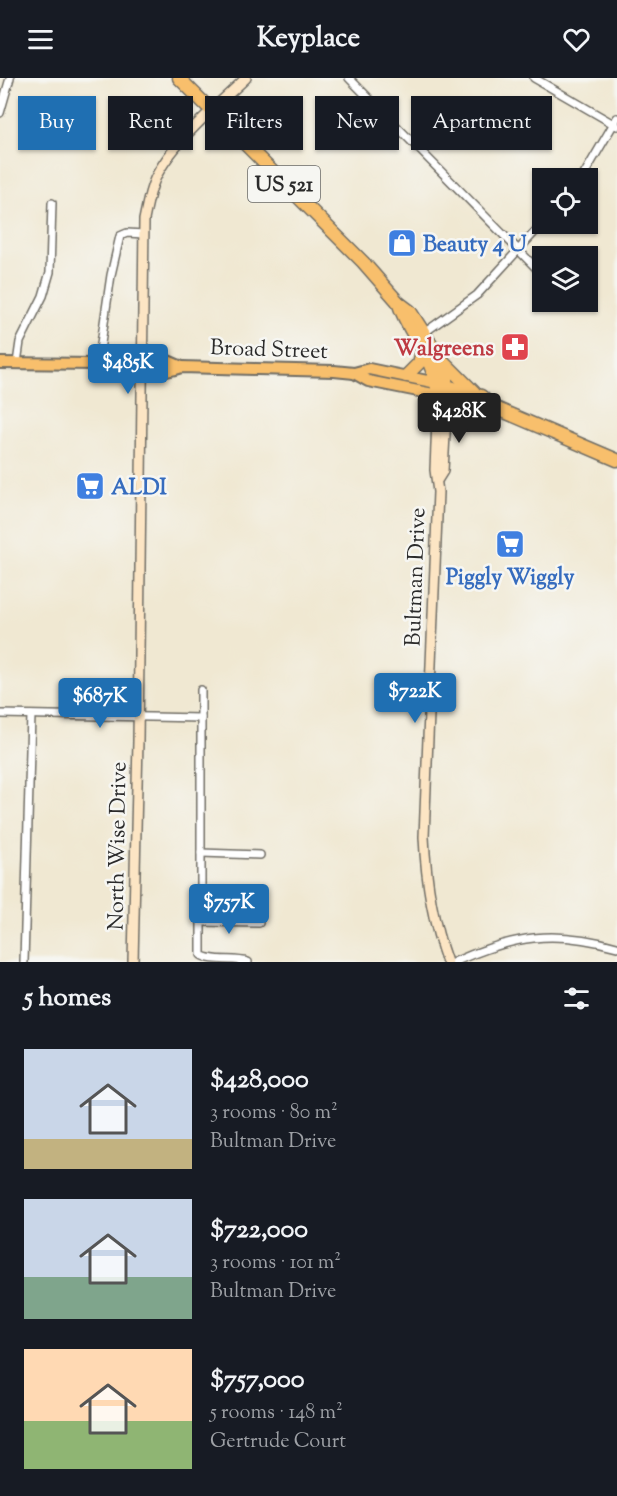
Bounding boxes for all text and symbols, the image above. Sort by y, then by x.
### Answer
text: Keyplace [257,20,360,59]
icon: menu [24,23,57,56]
icon: heart [560,23,593,56]
chip: Buy [18,96,96,150]
chip: Rent [108,96,193,150]
chip: Filters [205,96,303,150]
chip: New [315,96,399,150]
chip: Apartment [411,96,552,150]
road number: US 521 [248,166,320,202]
map controls [532,168,598,312]
button: locate [532,168,598,234]
shop icon: Beauty 4 U [386,227,418,259]
place label: Beauty 4 U [423,230,527,262]
button: layers [532,246,598,312]
pharmacy icon: Walgreens [499,331,531,363]
street label: Broad Street [209,333,329,369]
place label: Walgreens [394,334,494,366]
pin: $485K [86,344,170,395]
text: $485K [102,349,154,378]
pin: $428K [417,393,501,444]
text: $428K [432,398,486,427]
supermarket icon: ALDI [74,470,106,502]
place label: ALDI [111,473,168,505]
street label: Bultman Drive [399,507,435,647]
supermarket icon: Piggly Wiggly [494,528,526,560]
place label: Piggly Wiggly [446,563,574,595]
pin: $722K [373,673,457,724]
pin: $687K [58,678,142,729]
text: $722K [388,678,442,707]
text: $687K [72,683,128,712]
street label: North Wise Drive [102,761,136,931]
pin: $757K [187,884,271,935]
text: $757K [203,889,255,918]
text: 5 homes [24,980,111,1017]
icon: filters [560,982,593,1015]
text: $428,000 [210,1062,309,1099]
icon: home [72,1073,144,1145]
text: 3 rooms · 80 m² [210,1099,338,1128]
text: Bultman Drive [210,1128,336,1157]
text: $722,000 [210,1212,308,1249]
icon: home [72,1223,144,1295]
text: 3 rooms · 101 m² [210,1249,341,1278]
text: Bultman Drive [210,1278,336,1307]
text: $757,000 [210,1362,305,1399]
icon: home [72,1373,144,1445]
text: 5 rooms · 148 m² [210,1399,343,1428]
text: Gertrude Court [210,1428,346,1457]

